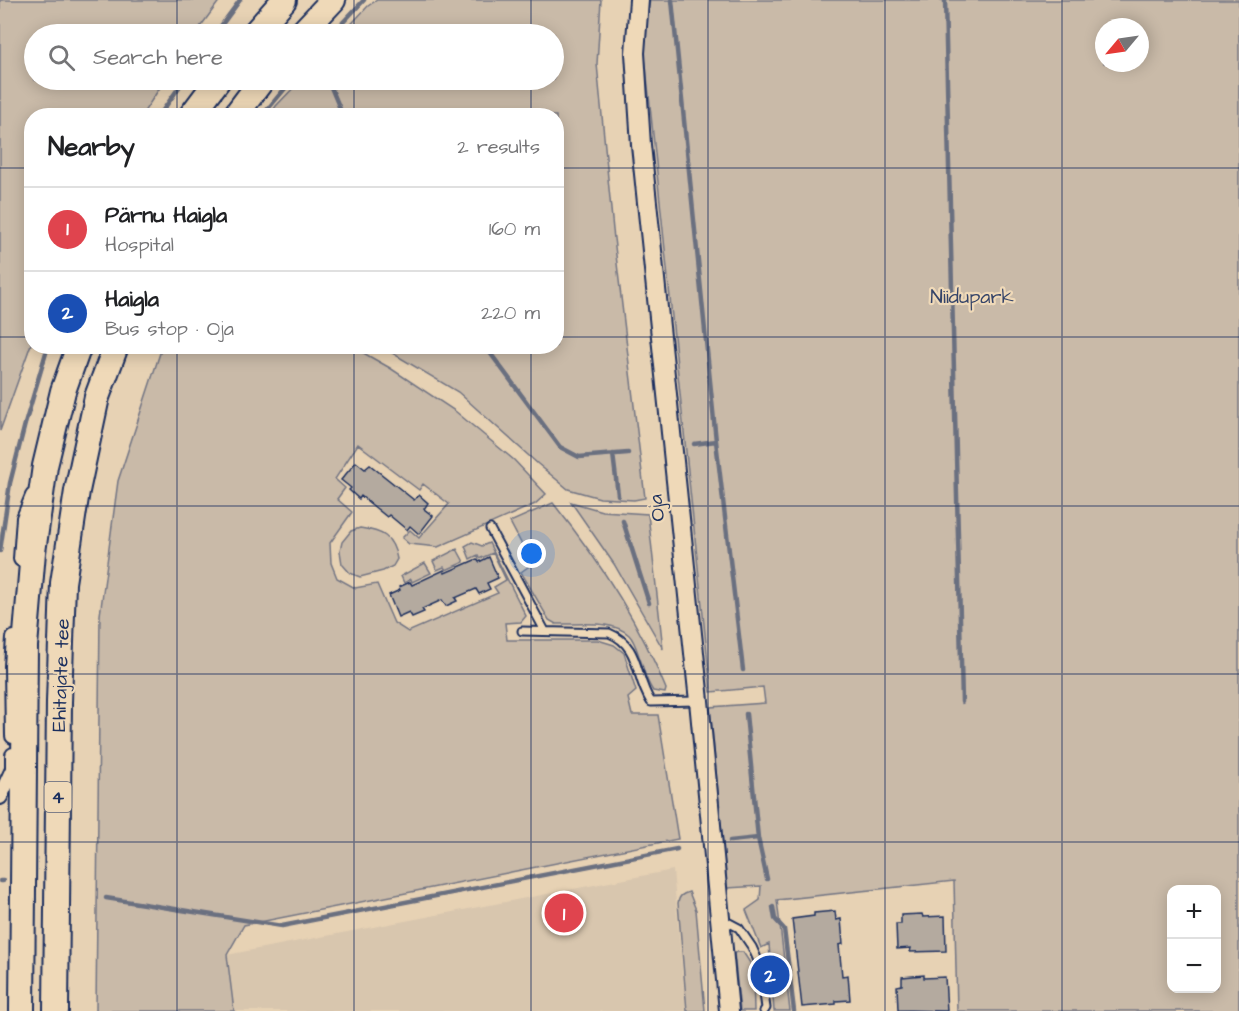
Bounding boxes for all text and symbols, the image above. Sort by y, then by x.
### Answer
north arrow [1095,18,1149,72]
search box [24,24,564,90]
icon: search [45,41,78,74]
text: Search here [93,42,223,73]
text: Nearby [48,129,135,165]
text: 2 results [457,133,540,161]
text: Pärnu Haigla [105,200,227,231]
text: 1 [66,215,69,243]
text: 160 m [489,215,540,243]
text: Hospital [105,231,174,259]
park label: Niidupark [930,283,1014,311]
text: Haigla [105,284,159,315]
text: 2 [62,299,73,327]
text: 220 m [481,299,540,327]
text: Bus stop · Oja [105,315,234,343]
street label: Oja [642,493,672,523]
your location [517,539,546,568]
street label: Ehitajate tee [45,618,77,732]
road number: 4 [44,782,72,812]
map controls [1167,885,1221,993]
button: + [1167,885,1221,939]
pin: 1 [544,890,584,936]
button: − [1167,939,1221,993]
pin: 2 [750,952,790,998]

